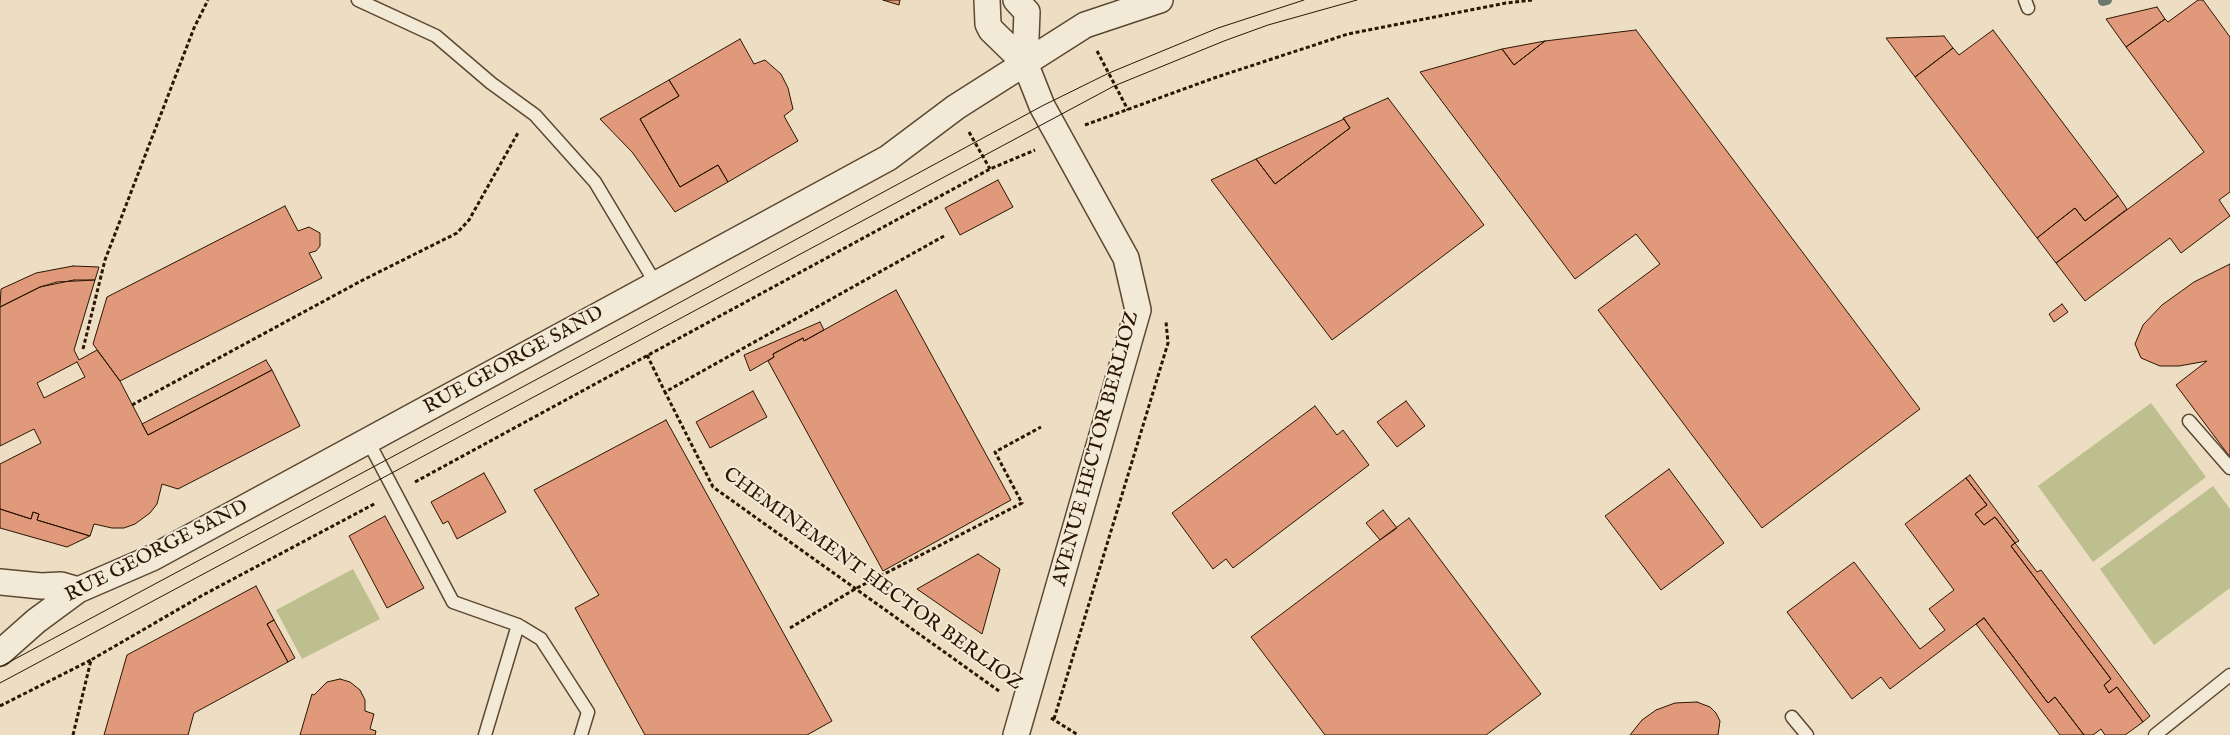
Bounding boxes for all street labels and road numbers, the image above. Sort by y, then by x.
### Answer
street label: RUE GEORGE SAND [420,302,608,420]
street label: AVENUE HECTOR BERLIOZ [1049,309,1145,589]
street label: CHEMINEMENT HECTOR BERLIOZ [718,463,1026,697]
street label: RUE GEORGE SAND [62,496,252,608]

